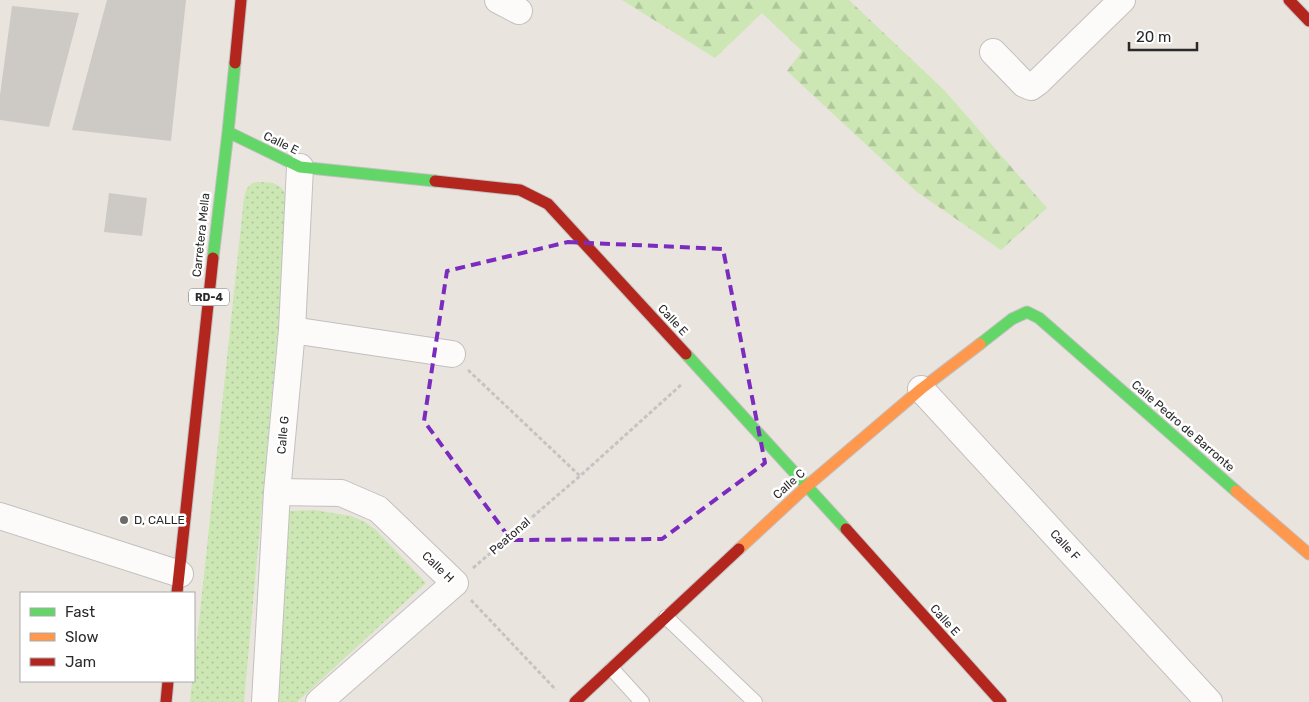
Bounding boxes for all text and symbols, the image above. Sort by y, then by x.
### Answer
scale bar [1129,20,1196,52]
text: 20 m [1136,28,1171,46]
street label: Calle E [261,129,301,157]
street label: Carretera Mella [190,192,212,278]
road number: RD-4 [189,288,229,306]
street label: Calle E [655,302,691,338]
street label: Calle Pedro de Barronte [1129,377,1238,475]
street label: Calle G [274,415,292,455]
street label: Calle C [770,466,808,502]
place label: D, CALLE [134,513,185,527]
marker: D, CALLE [118,514,130,526]
street label: Peatonal [487,514,533,557]
street label: Calle F [1047,527,1083,563]
street label: Calle H [419,549,457,585]
legend [20,592,195,682]
street label: Calle E [927,601,963,639]
text: Fast [65,603,95,621]
text: Slow [65,628,98,646]
text: Jam [65,653,96,671]

